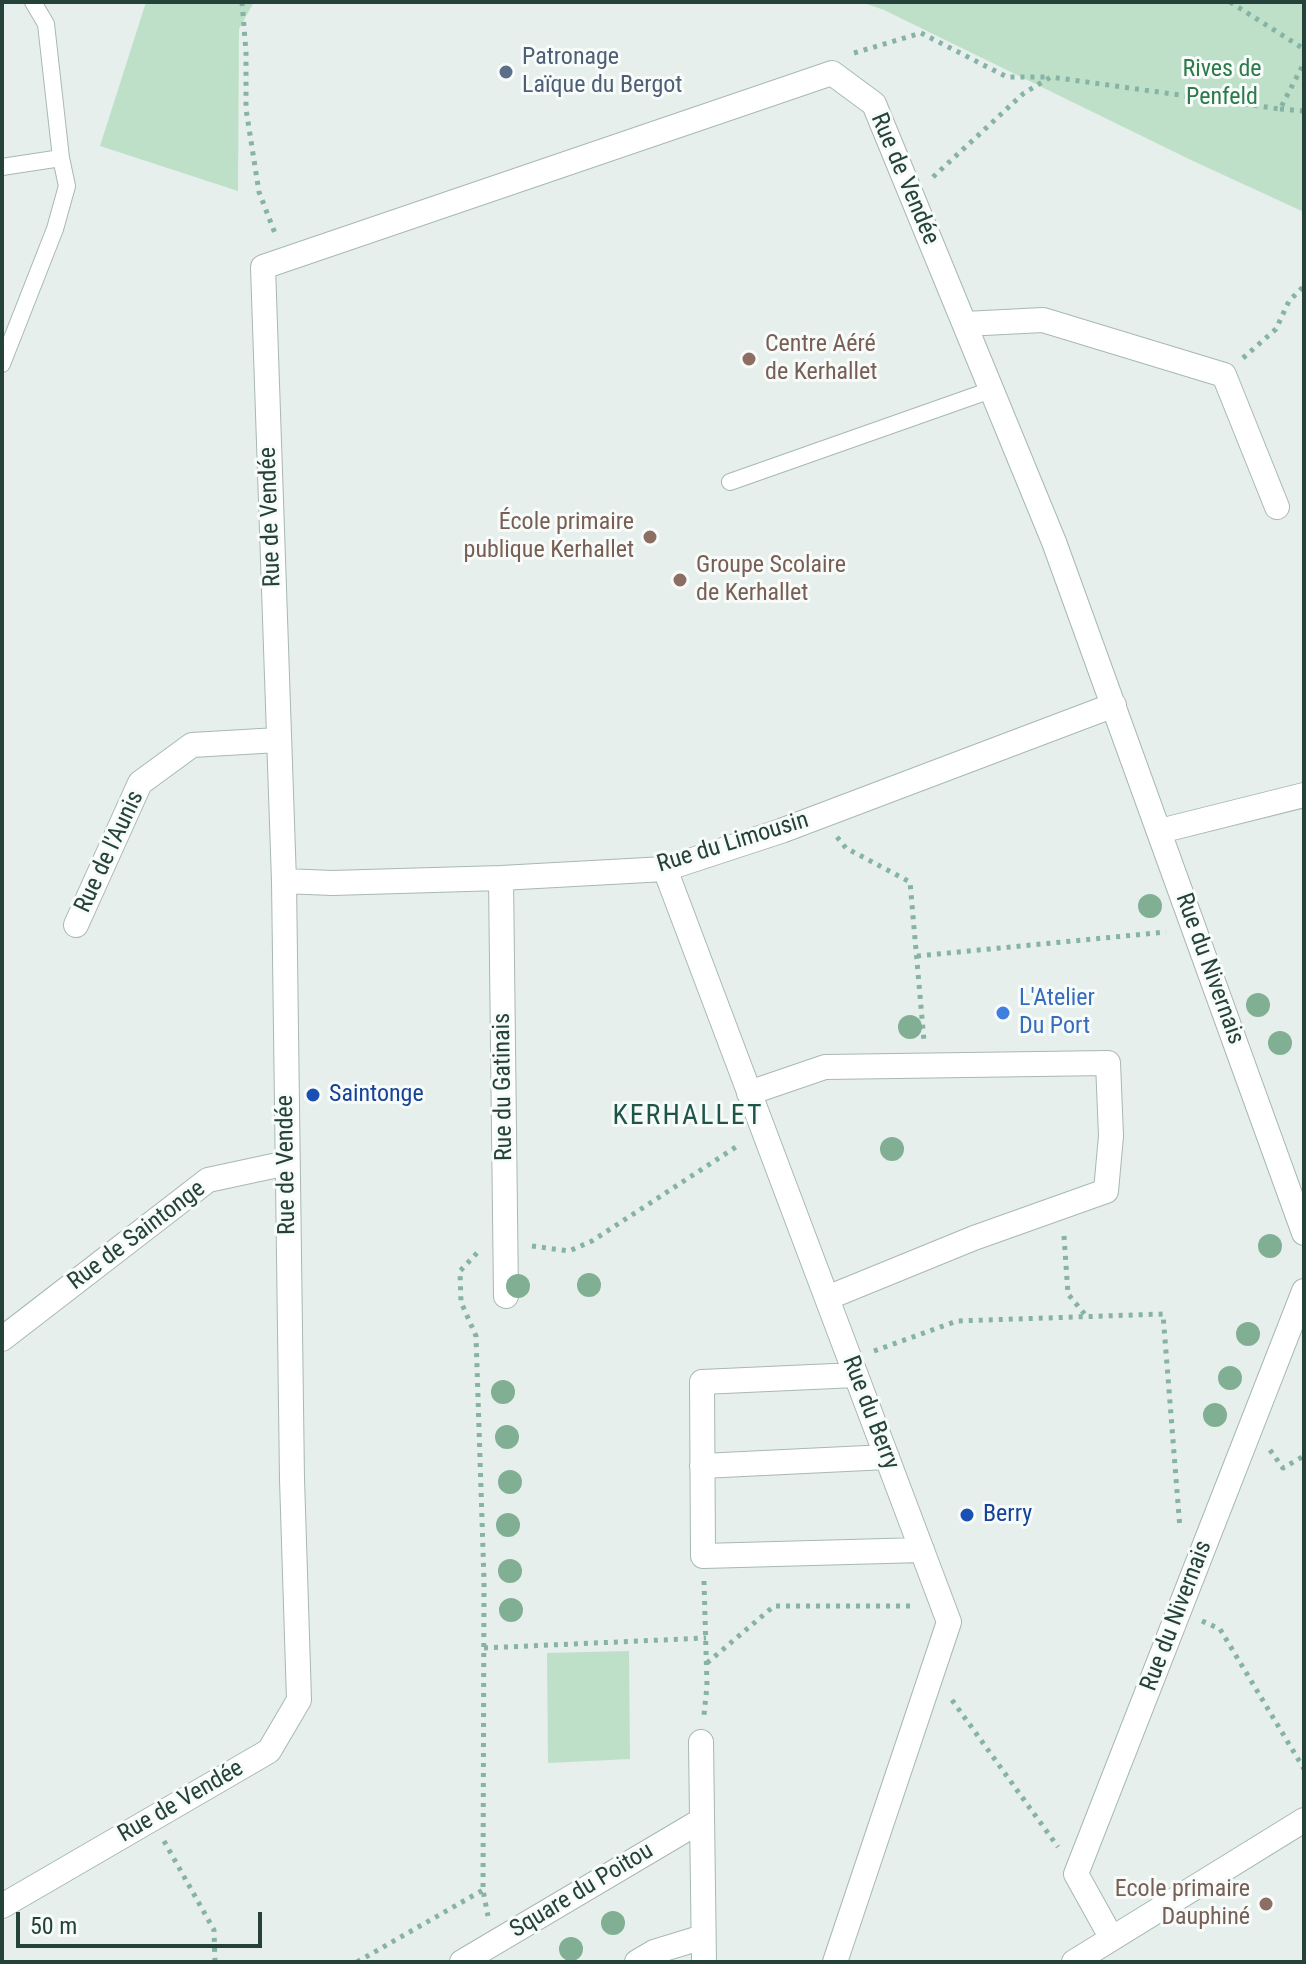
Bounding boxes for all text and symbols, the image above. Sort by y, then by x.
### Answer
place label: Patronage Laïque du Bergot [522,44,682,100]
park label: Rives de Penfeld [1182,56,1262,112]
marker: Patronage Laïque du Bergot [497,63,515,81]
street label: Rue de Vendée [863,109,945,249]
place label: Centre Aéré de Kerhallet [765,331,877,387]
marker: Centre Aéré de Kerhallet [740,350,758,368]
street label: Rue de Vendée [254,447,288,587]
place label: École primaire publique Kerhallet [464,509,634,565]
marker: École primaire publique Kerhallet [641,528,659,546]
place label: Groupe Scolaire de Kerhallet [696,552,846,608]
marker: Groupe Scolaire de Kerhallet [671,571,689,589]
street label: Rue de l'Aunis [69,786,151,918]
street label: Rue du Limousin [654,806,812,880]
street label: Rue du Nivernais [1168,889,1250,1049]
place label: L'Atelier Du Port [1019,985,1095,1041]
marker: L'Atelier Du Port [994,1004,1012,1022]
street label: Rue du Gatinais [488,1013,520,1161]
place label: Saintonge [329,1081,424,1109]
marker: Saintonge [304,1086,322,1104]
street label: Rue de Vendée [271,1095,303,1235]
district label: KERHALLET [612,1100,764,1134]
street label: Rue de Saintonge [63,1175,211,1297]
street label: Rue du Berry [835,1352,905,1474]
place label: Berry [983,1501,1032,1529]
marker: Berry [958,1506,976,1524]
street label: Rue du Nivernais [1135,1537,1219,1695]
street label: Rue de Vendée [113,1755,249,1849]
street label: Square du Poitou [505,1837,659,1945]
place label: Ecole primaire Dauphiné [1115,1876,1250,1932]
marker: Ecole primaire Dauphiné [1257,1895,1275,1913]
scale bar [20,1896,266,1946]
text: 50 m [30,1912,77,1940]

